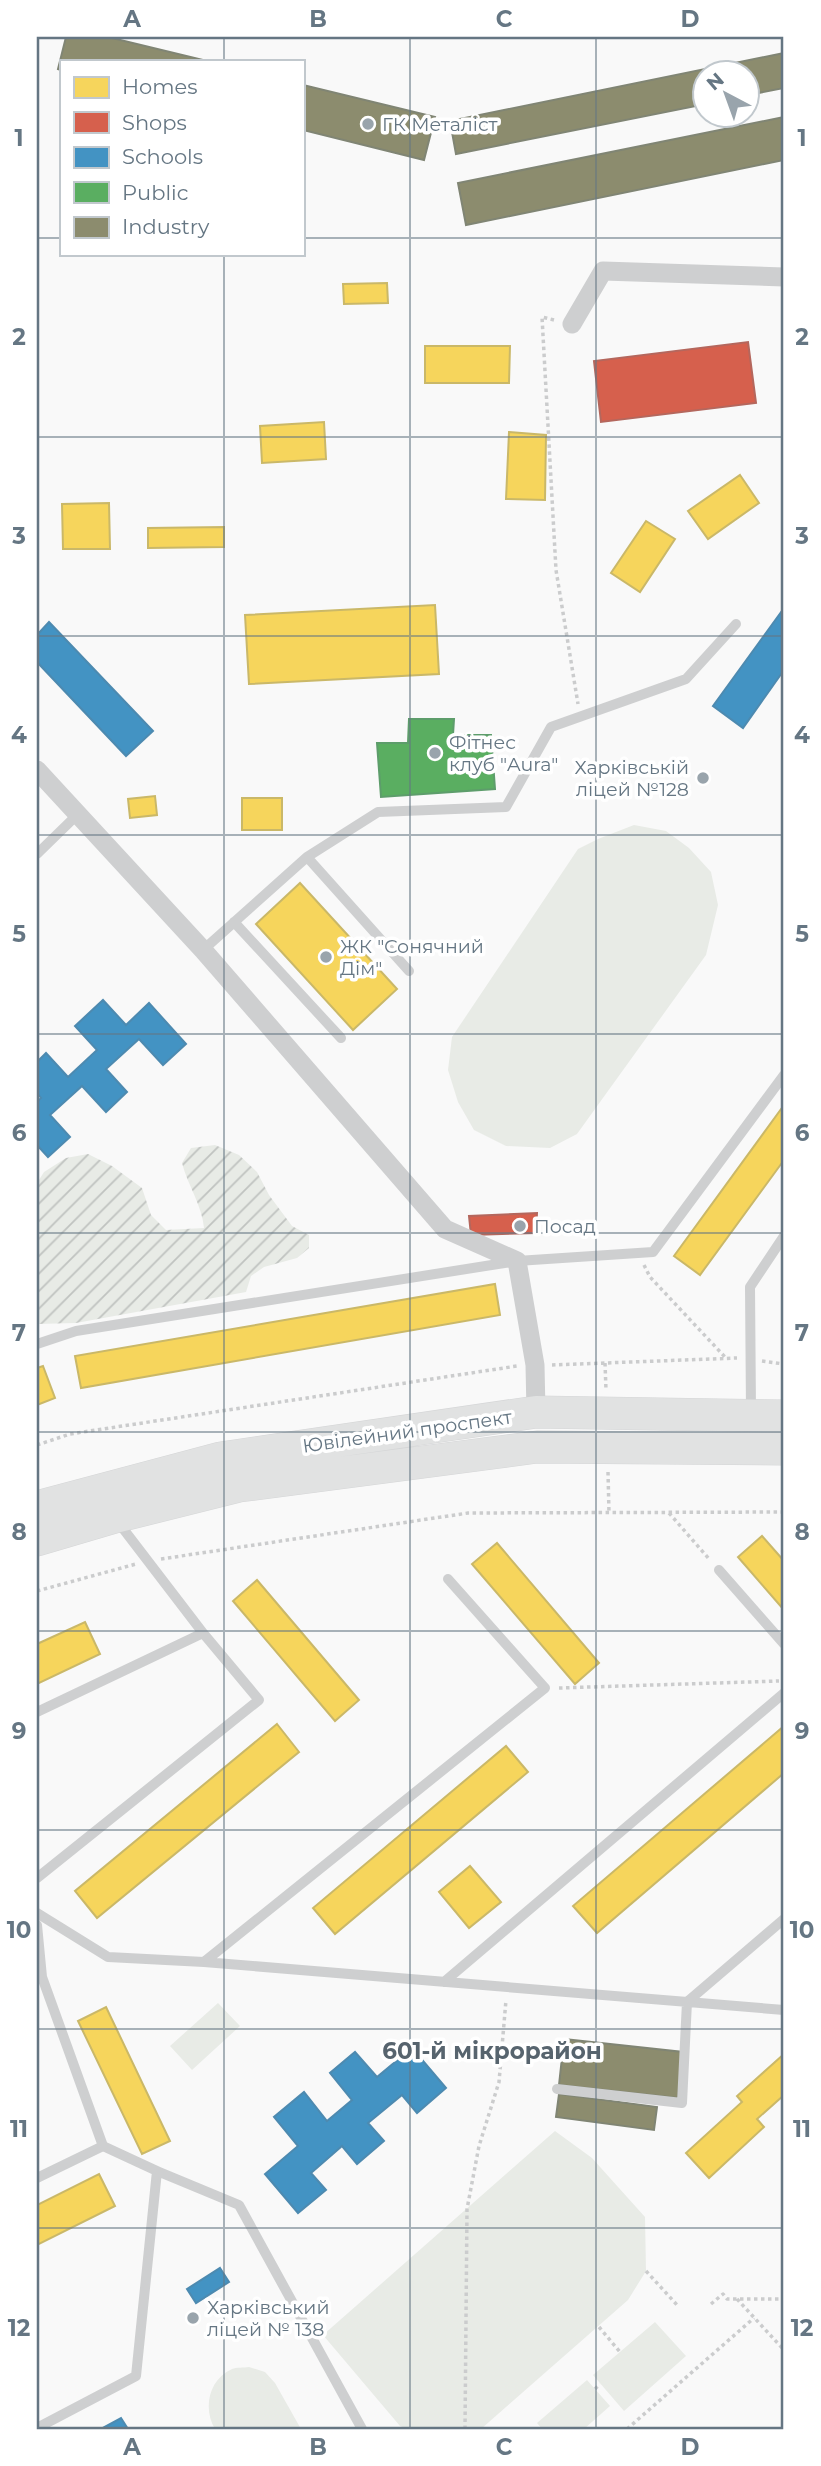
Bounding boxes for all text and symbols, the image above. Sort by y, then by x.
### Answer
text: A [122,5,141,33]
text: B [309,5,327,33]
text: C [496,5,513,33]
text: D [681,5,700,33]
legend [60,60,304,256]
north arrow [692,60,762,130]
text: N [702,68,729,95]
text: Homes [122,74,197,99]
text: Shops [122,110,187,135]
place label: ГК Металіст [382,113,498,136]
marker: ГК Металіст [360,116,376,132]
text: 1 [14,124,24,152]
text: 1 [797,124,807,152]
text: Schools [122,144,203,169]
text: Public [122,180,189,205]
text: Industry [122,214,210,239]
text: 2 [12,323,26,351]
text: 2 [795,323,809,351]
text: 3 [11,522,26,550]
text: 3 [794,522,809,550]
text: 4 [11,721,27,749]
text: 4 [794,721,810,749]
place label: Фітнес клуб "Aura" [449,731,558,776]
marker: Фітнес клуб "Aura" [427,745,443,761]
place label: Харківській ліцей №128 [574,756,689,801]
marker: Харківській ліцей №128 [695,770,711,786]
text: 5 [12,920,26,948]
text: 5 [795,920,809,948]
place label: ЖК "Сонячний Дім" [340,935,484,980]
marker: ЖК "Сонячний Дім" [318,949,334,965]
text: 6 [12,1119,27,1147]
text: 6 [795,1119,810,1147]
place label: Посад [534,1215,596,1238]
marker: Посад [512,1218,528,1234]
text: 7 [12,1319,26,1347]
text: 7 [795,1319,809,1347]
street label: Ювілейний проспект [301,1405,513,1458]
text: 8 [11,1518,27,1546]
text: 8 [794,1518,810,1546]
text: 9 [12,1717,26,1745]
text: 9 [795,1717,809,1745]
text: 10 [7,1916,31,1944]
text: 10 [790,1916,814,1944]
district label: 601-й мікрорайон [382,2037,602,2065]
text: 11 [10,2115,28,2143]
text: 11 [793,2115,811,2143]
place label: Харківський ліцей № 138 [207,2296,330,2341]
marker: Харківський ліцей № 138 [185,2310,201,2326]
text: 12 [8,2314,30,2342]
text: 12 [791,2314,813,2342]
text: A [122,2433,141,2461]
text: B [309,2433,327,2461]
text: C [496,2433,513,2461]
text: D [681,2433,700,2461]

